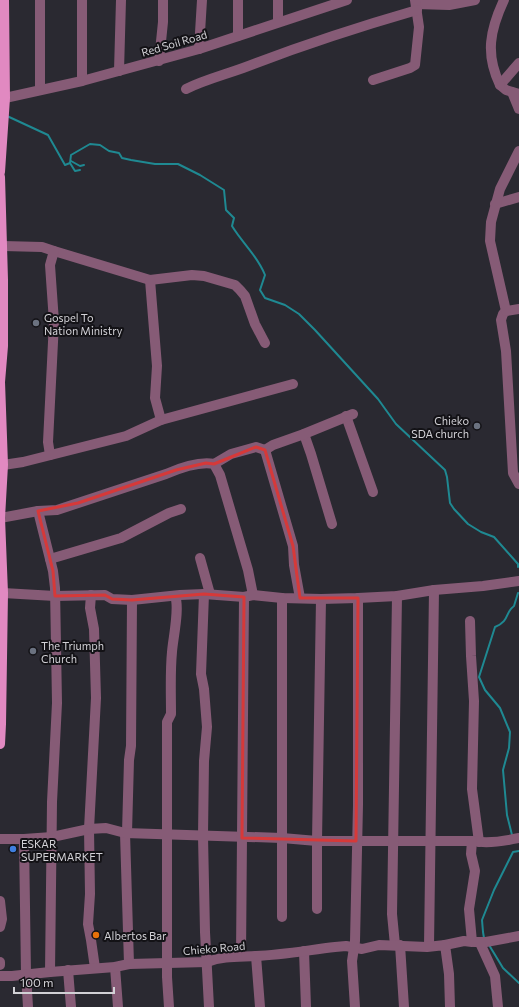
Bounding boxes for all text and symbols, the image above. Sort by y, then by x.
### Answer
street label: Red Soil Road [140,27,208,59]
place label: Gospel To Nation Ministry [44,311,123,337]
marker: Gospel To Nation Ministry [31,318,41,328]
place label: Chieko SDA church [411,414,469,440]
marker: Chieko SDA church [472,421,482,431]
place label: The Triumph Church [41,639,104,665]
marker: The Triumph Church [28,646,38,656]
place label: ESKAR SUPERMARKET [21,837,103,863]
marker: ESKAR SUPERMARKET [8,844,18,854]
place label: Albertos Bar [104,929,167,942]
marker: Albertos Bar [91,930,101,940]
street label: Chieko Road [182,939,246,957]
scale bar [14,969,114,995]
text: 100 m [20,975,54,989]

